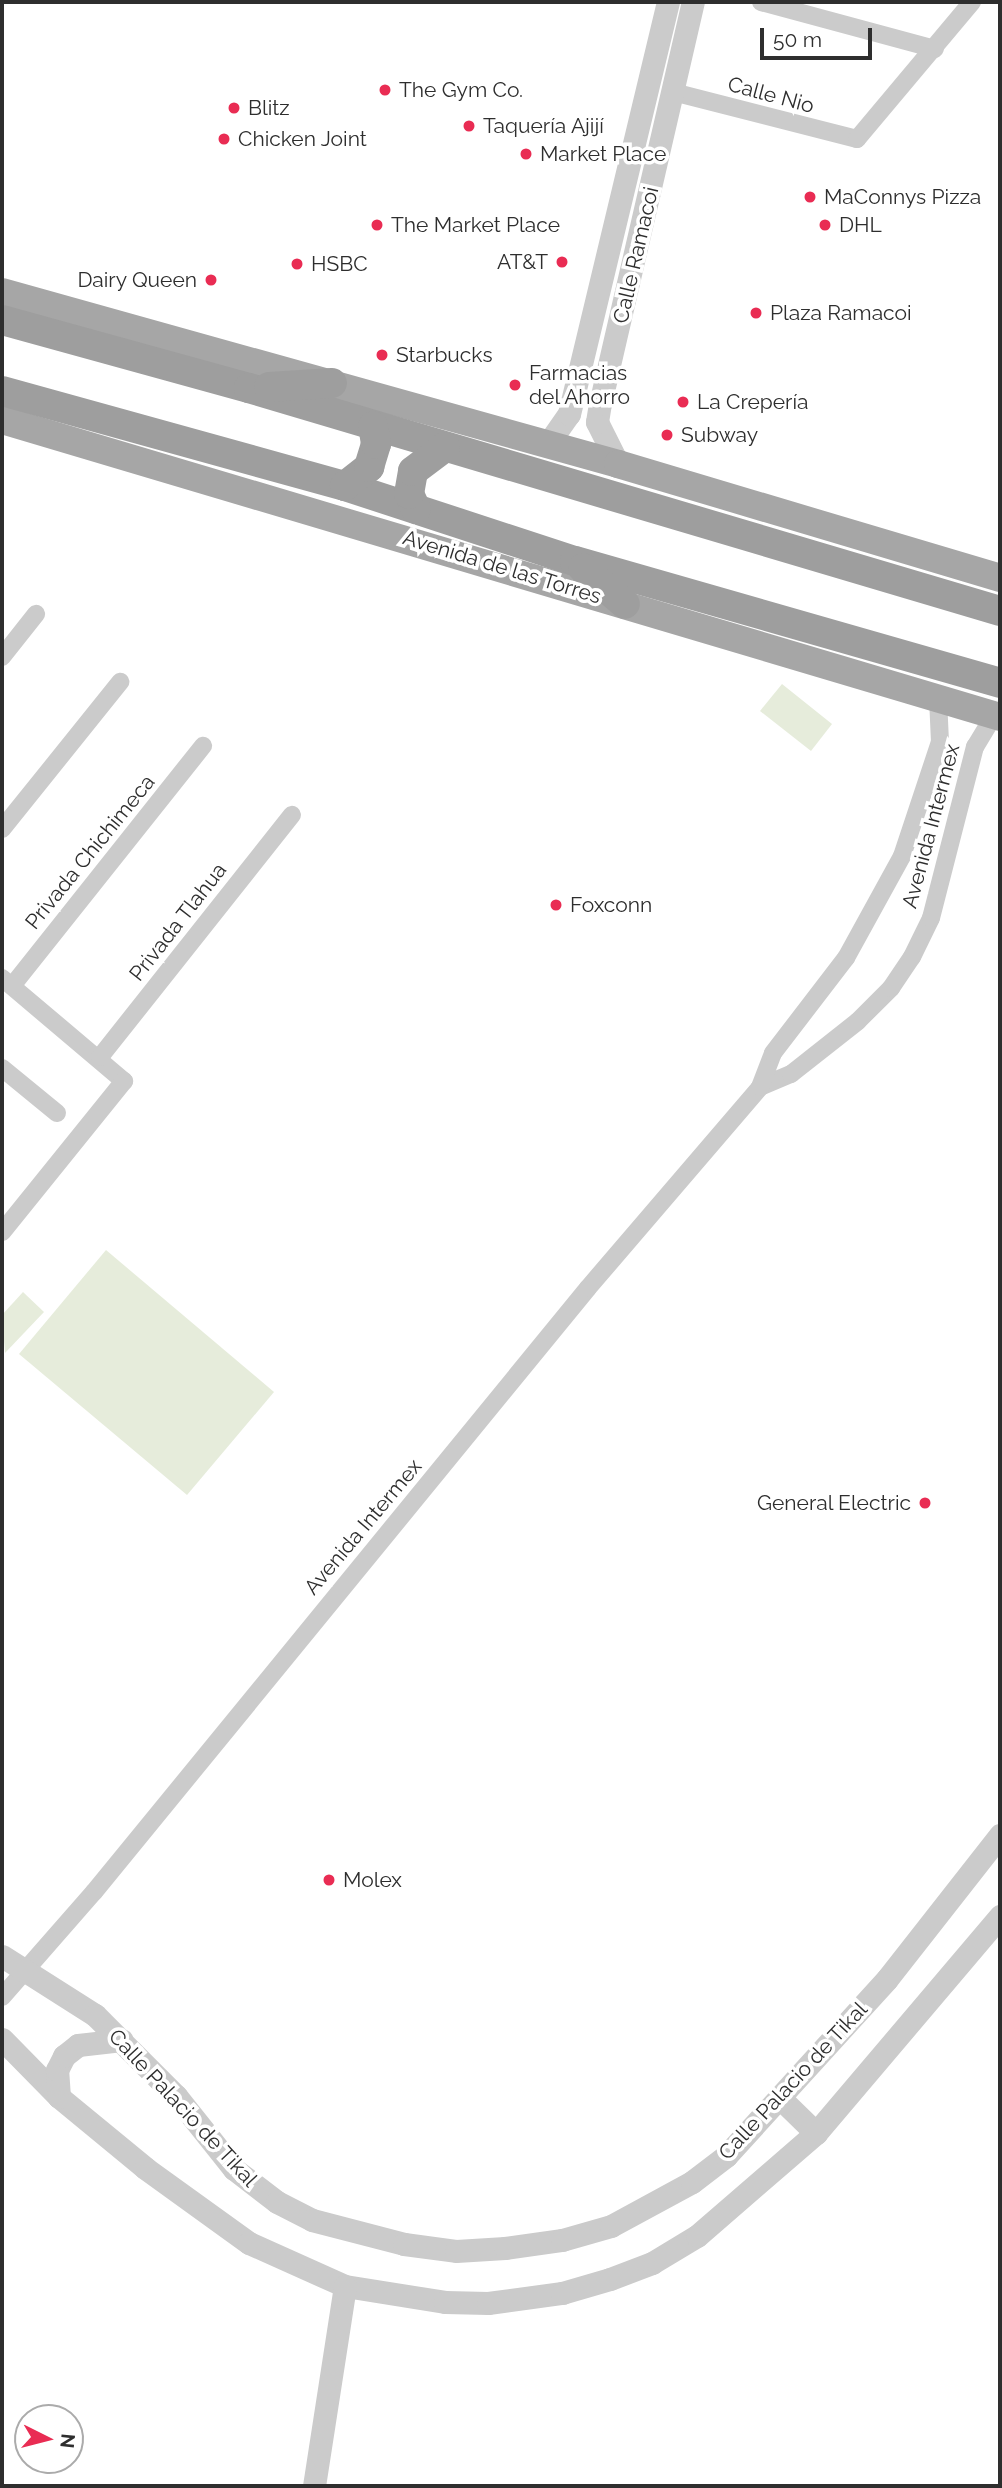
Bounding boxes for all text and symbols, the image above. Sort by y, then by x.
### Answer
scale bar [764,14,876,58]
text: 50 m [773,27,822,52]
street label: Calle Nio [725,71,817,119]
place label: The Gym Co. [399,77,523,103]
marker: The Gym Co. [377,82,393,98]
place label: Blitz [248,95,290,121]
marker: Blitz [226,100,242,116]
place label: Taquería Ajijí [483,113,604,139]
marker: Taquería Ajijí [461,118,477,134]
place label: Chicken Joint [238,126,367,152]
marker: Chicken Joint [216,131,232,147]
place label: Market Place [540,141,666,167]
marker: Market Place [518,146,534,162]
street label: Calle Ramacoi [608,184,664,326]
place label: MaConnys Pizza [824,184,981,210]
marker: MaConnys Pizza [802,189,818,205]
place label: The Market Place [391,212,560,238]
place label: DHL [839,212,882,238]
marker: The Market Place [369,217,385,233]
marker: DHL [817,217,833,233]
place label: AT&T [497,249,548,275]
place label: HSBC [311,251,368,277]
marker: AT&T [554,254,570,270]
marker: HSBC [289,256,305,272]
place label: Dairy Queen [77,267,197,293]
marker: Dairy Queen [203,272,219,288]
place label: Plaza Ramacoi [770,300,912,326]
marker: Plaza Ramacoi [748,305,764,321]
place label: Starbucks [396,342,493,368]
marker: Starbucks [374,347,390,363]
place label: Farmacias del Ahorro [529,360,631,410]
marker: Farmacias del Ahorro [507,377,523,393]
place label: La Crepería [697,389,808,415]
marker: La Crepería [675,394,691,410]
place label: Subway [681,422,758,448]
marker: Subway [659,427,675,443]
street label: Avenida de las Torres [400,525,604,609]
street label: Avenida Intermex [897,741,965,911]
street label: Privada Chichimeca [20,770,160,934]
street label: Privada Tlahua [124,858,232,986]
place label: Foxconn [570,892,652,918]
marker: Foxconn [548,897,564,913]
street label: Avenida Intermex [299,1454,427,1600]
place label: General Electric [756,1490,911,1516]
marker: General Electric [917,1495,933,1511]
place label: Molex [343,1867,402,1893]
marker: Molex [321,1872,337,1888]
street label: Calle Palacio de Tikal [713,1997,873,2165]
street label: Calle Palacio de Tikal [103,2024,263,2192]
north arrow [14,2404,84,2474]
text: N [56,2433,80,2449]

